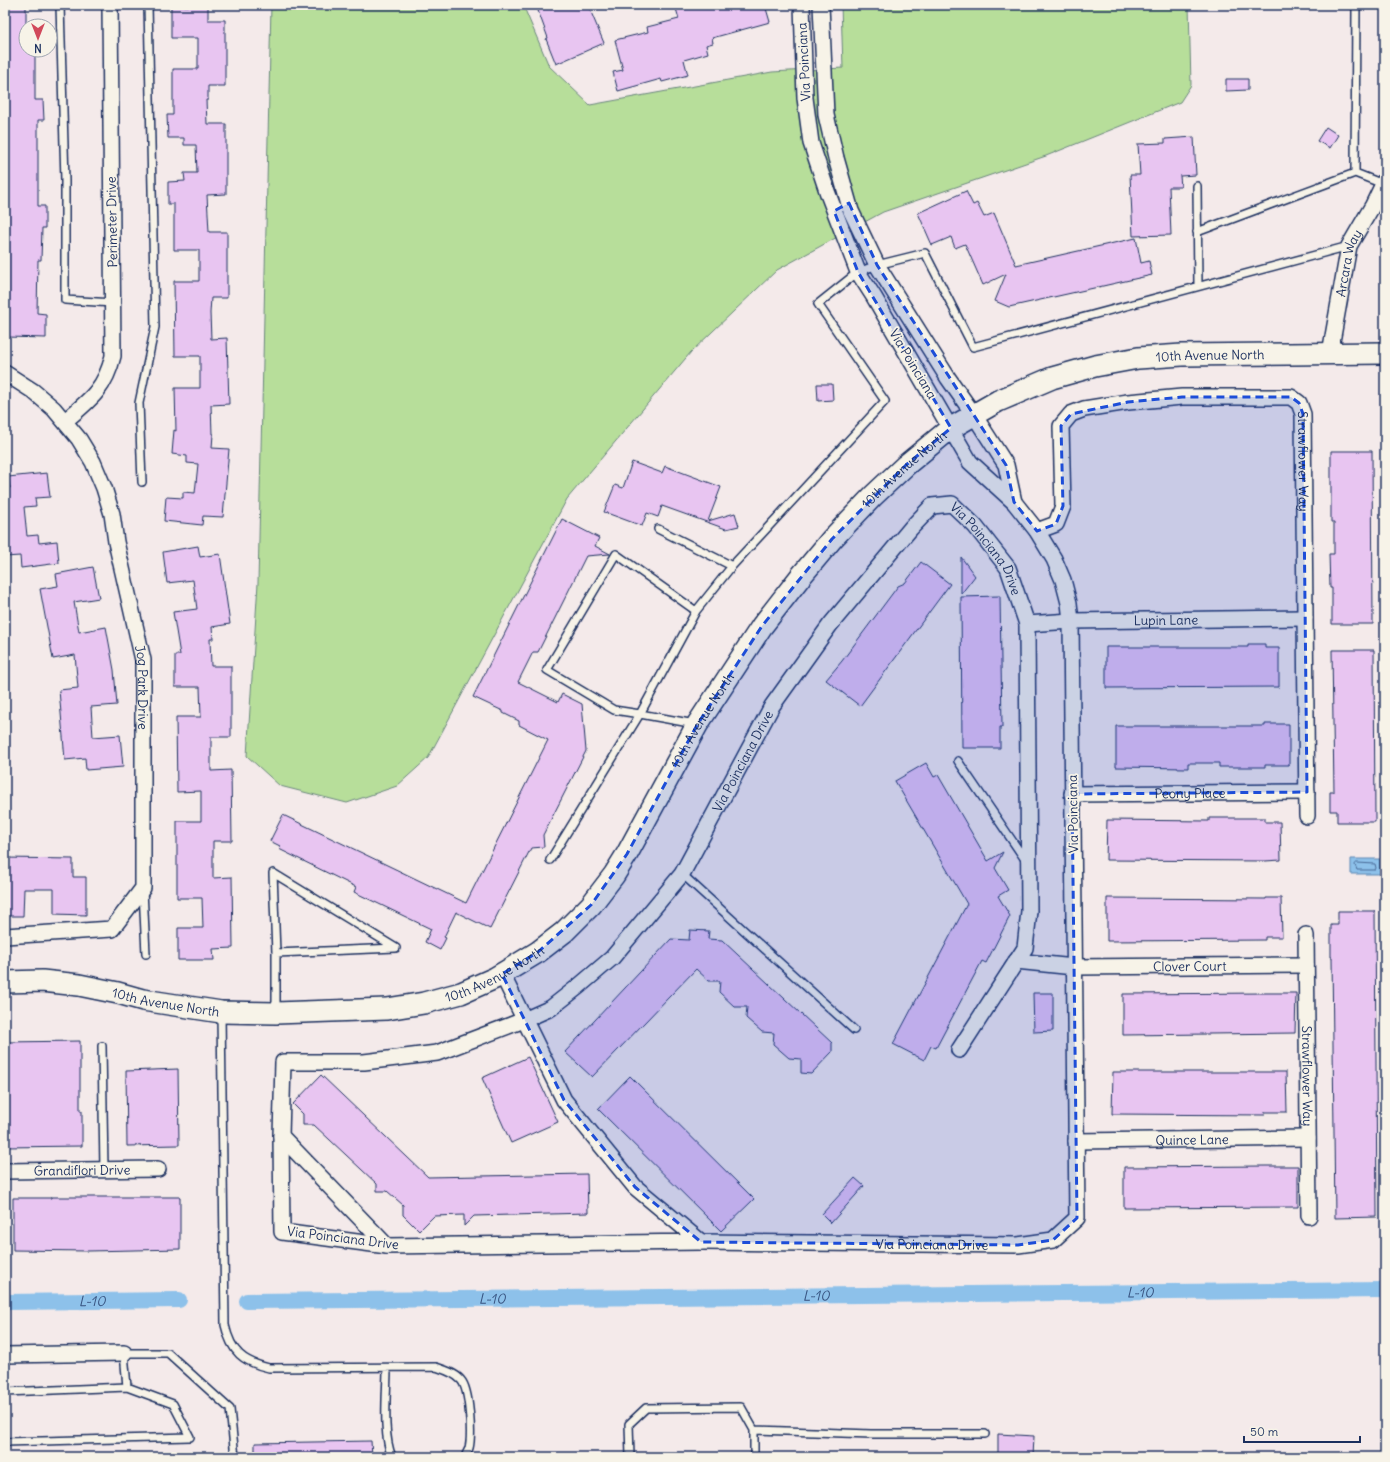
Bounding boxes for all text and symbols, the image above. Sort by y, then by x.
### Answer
north arrow [18,18,58,58]
street label: Via Poinciana [793,22,815,102]
text: N [34,41,42,55]
street label: Perimeter Drive [103,176,121,268]
street label: Arcara Way [1332,226,1365,298]
street label: Via Poinciana [885,326,941,402]
street label: 10th Avenue North [1155,346,1265,365]
street label: Strawflower Way [1294,411,1312,512]
street label: 10th Avenue North [858,426,951,512]
street label: Via Poinciana Drive [947,498,1025,597]
street label: Lupin Lane [1134,611,1198,629]
street label: Jog Park Drive [131,643,152,730]
street label: 10th Avenue North [667,669,738,771]
street label: Via Poinciana Drive [708,707,777,815]
street label: Via Poinciana [1064,774,1082,854]
street label: Peony Place [1154,784,1226,802]
street label: 10th Avenue North [443,942,548,1005]
street label: Clover Court [1153,957,1227,975]
street label: 10th Avenue North [111,984,221,1020]
street label: Strawflower Way [1298,1026,1317,1126]
street label: Quince Lane [1155,1131,1229,1148]
street label: Grandiflori Drive [34,1161,130,1179]
street label: Via Poinciana Drive [286,1223,400,1253]
street label: Via Poinciana Drive [876,1235,988,1253]
water label: L-10 [1127,1283,1155,1301]
water label: L-10 [803,1286,831,1305]
water label: L-10 [479,1289,507,1308]
water label: L-10 [79,1292,107,1310]
scale bar [1244,1418,1360,1444]
text: 50 m [1250,1424,1279,1439]

